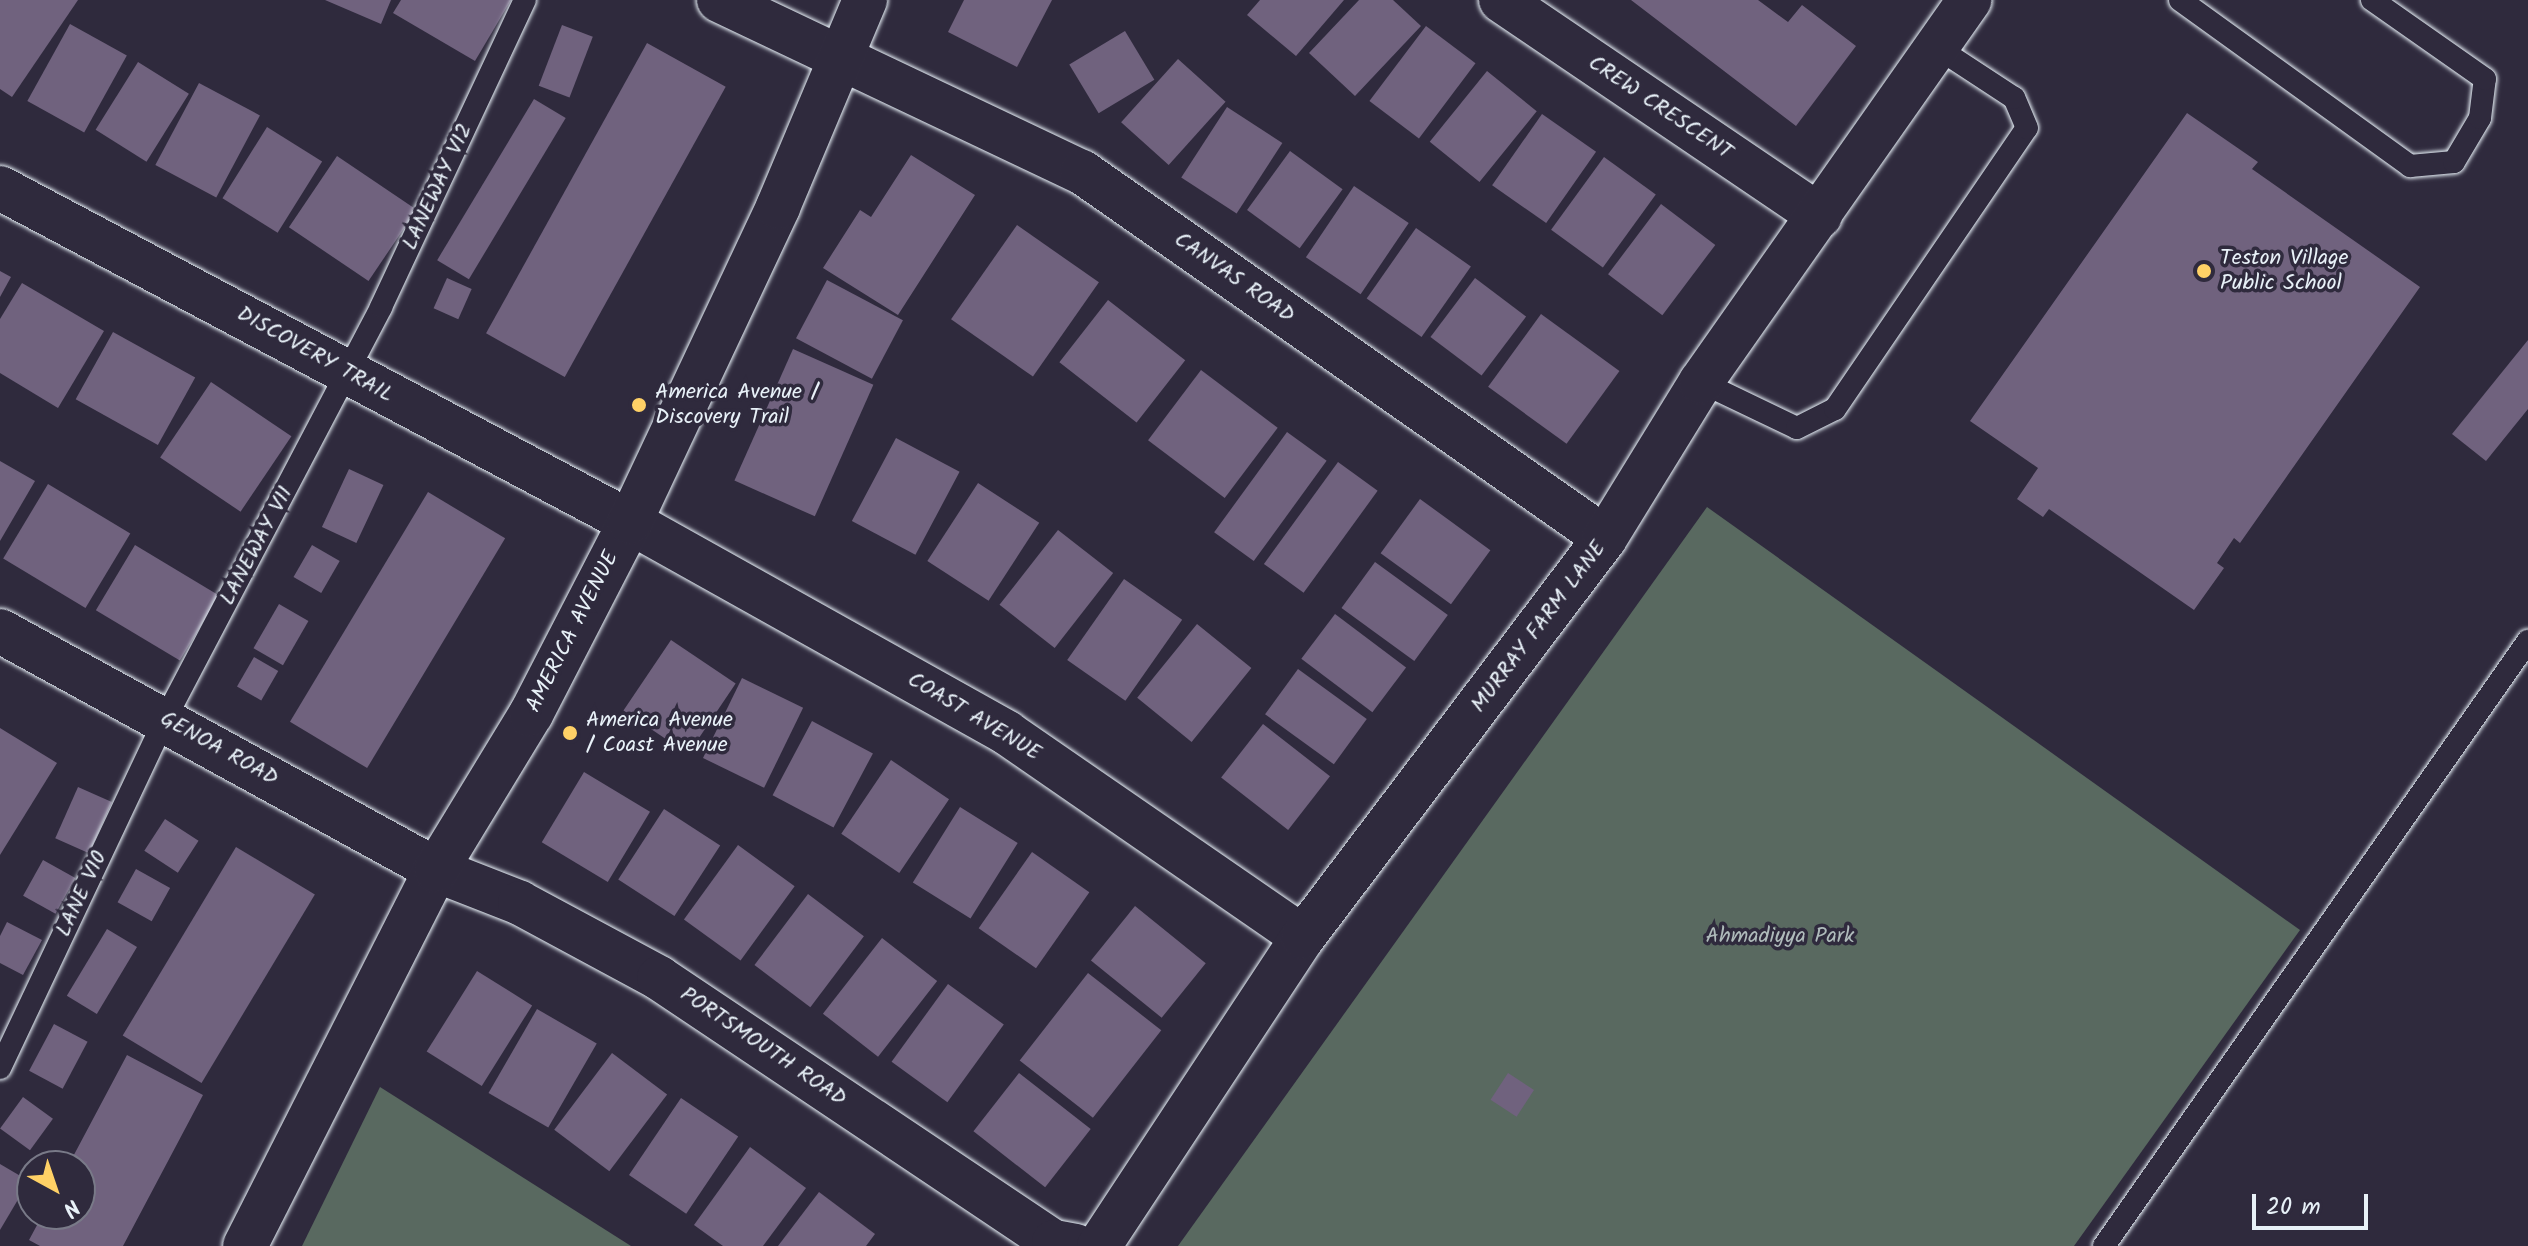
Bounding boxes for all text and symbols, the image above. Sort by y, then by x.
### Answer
street label: CREW CRESCENT [1583,50,1737,166]
street label: LANEWAY V12 [397,120,479,254]
street label: CANVAS ROAD [1169,227,1299,329]
place label: Teston Village Public School [2220,245,2348,296]
marker: Teston Village Public School [2195,262,2213,280]
street label: DISCOVERY TRAIL [232,301,398,409]
place label: America Avenue / Discovery Trail [655,379,819,430]
marker: America Avenue / Discovery Trail [630,396,648,414]
street label: LANEWAY V11 [215,482,299,610]
street label: MURRAY FARM LANE [1466,536,1612,718]
street label: AMERICA AVENUE [521,547,625,717]
street label: COAST AVENUE [902,667,1046,767]
street label: GENOA ROAD [155,706,283,792]
place label: America Avenue / Coast Avenue [586,707,733,758]
marker: America Avenue / Coast Avenue [561,724,579,742]
street label: LANE V10 [51,847,113,941]
park label: Ahmadiyya Park [1706,924,1854,950]
street label: PORTSMOUTH ROAD [675,982,851,1112]
north arrow [16,1150,96,1230]
scale bar [2256,1178,2372,1228]
text: 20 m [2266,1188,2321,1227]
text: N [54,1189,87,1225]

